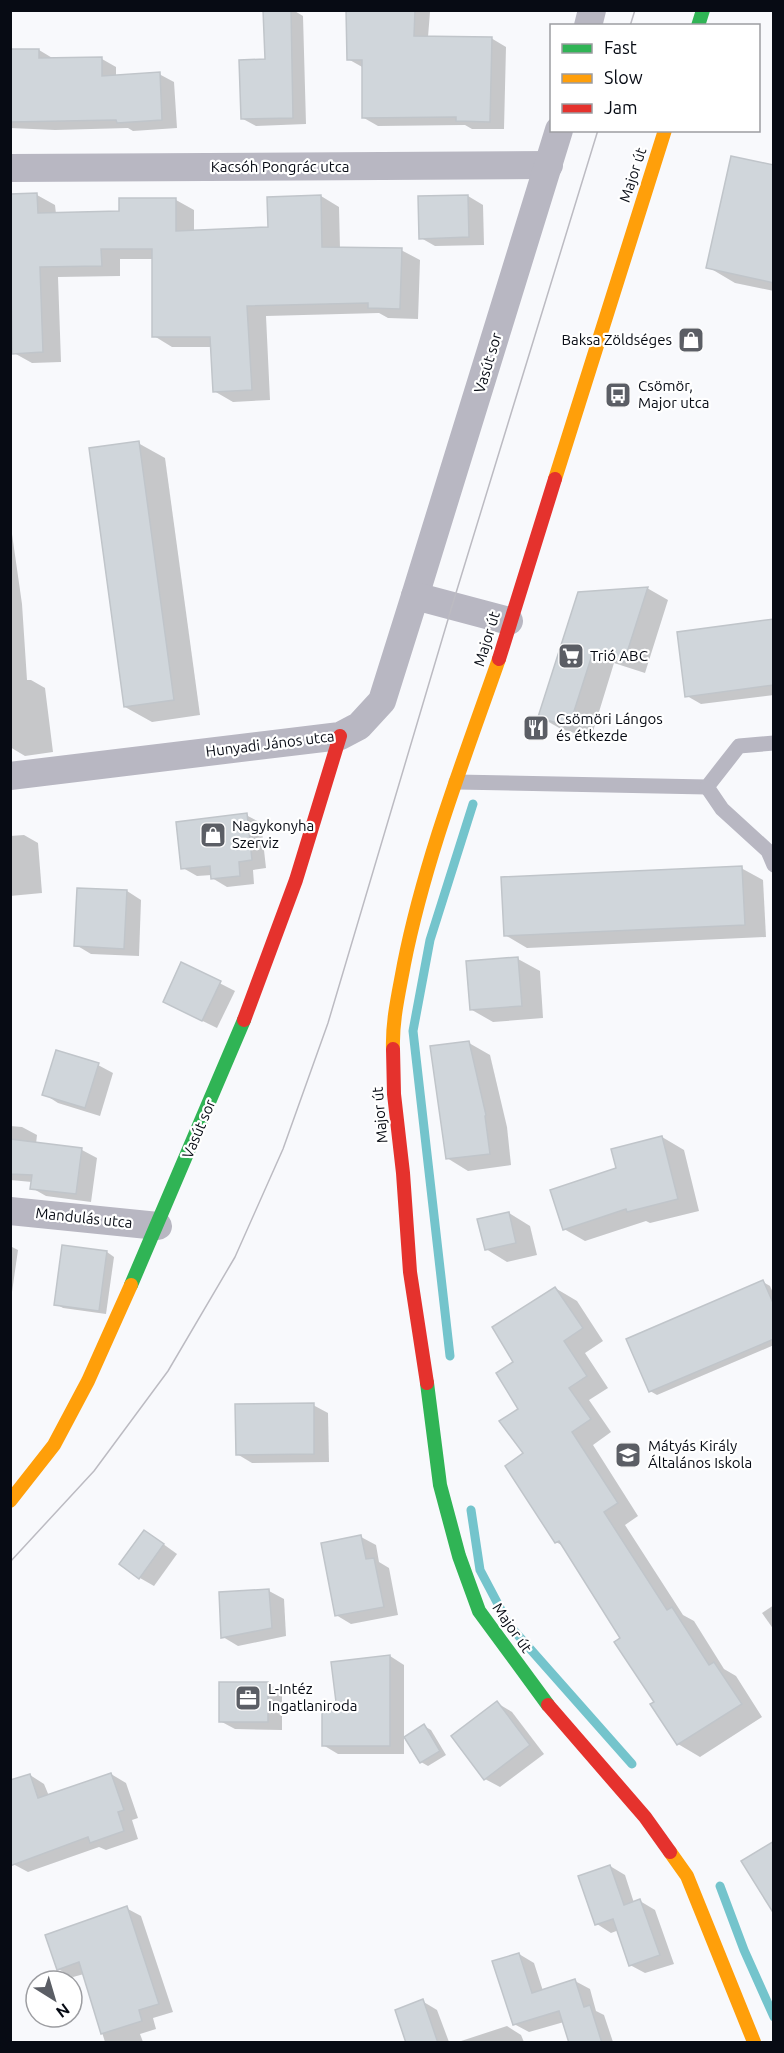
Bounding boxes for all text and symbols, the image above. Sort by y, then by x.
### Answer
legend [550,24,760,132]
text: Fast [604,37,637,57]
text: Slow [604,67,643,87]
text: Jam [604,97,638,117]
street label: Major út [616,145,649,204]
street label: Kacsóh Pongrác utca [211,158,349,175]
shop icon: Baksa Zöldséges [676,325,706,355]
street label: Vasút sor [470,330,505,395]
place label: Baksa Zöldséges [561,331,672,348]
place label: Csömör, Major utca [638,377,709,411]
bus stop icon: Csömör, Major utca [603,380,633,410]
street label: Major út [470,609,503,668]
supermarket icon: Trió ABC [556,641,586,671]
place label: Trió ABC [590,647,648,664]
place label: Csömöri Lángos és étkezde [556,710,663,744]
restaurant icon: Csömöri Lángos és étkezde [521,713,551,743]
street label: Hunyadi János utca [205,727,335,760]
place label: Nagykonyha Szerviz [232,817,314,851]
shop icon: Nagykonyha Szerviz [198,820,228,850]
street label: Major út [369,1086,390,1144]
street label: Vasút sor [179,1096,219,1161]
street label: Mandulás utca [35,1204,133,1231]
place label: Mátyás Király Általános Iskola [648,1437,752,1471]
school or university icon: Mátyás Király Általános Iskola [613,1440,643,1470]
street label: Major út [489,1600,536,1656]
place label: L-Intéz Ingatlaniroda [268,1680,357,1714]
office icon: L-Intéz Ingatlaniroda [233,1683,263,1713]
north arrow [24,1969,84,2029]
text: N [53,2000,73,2022]

